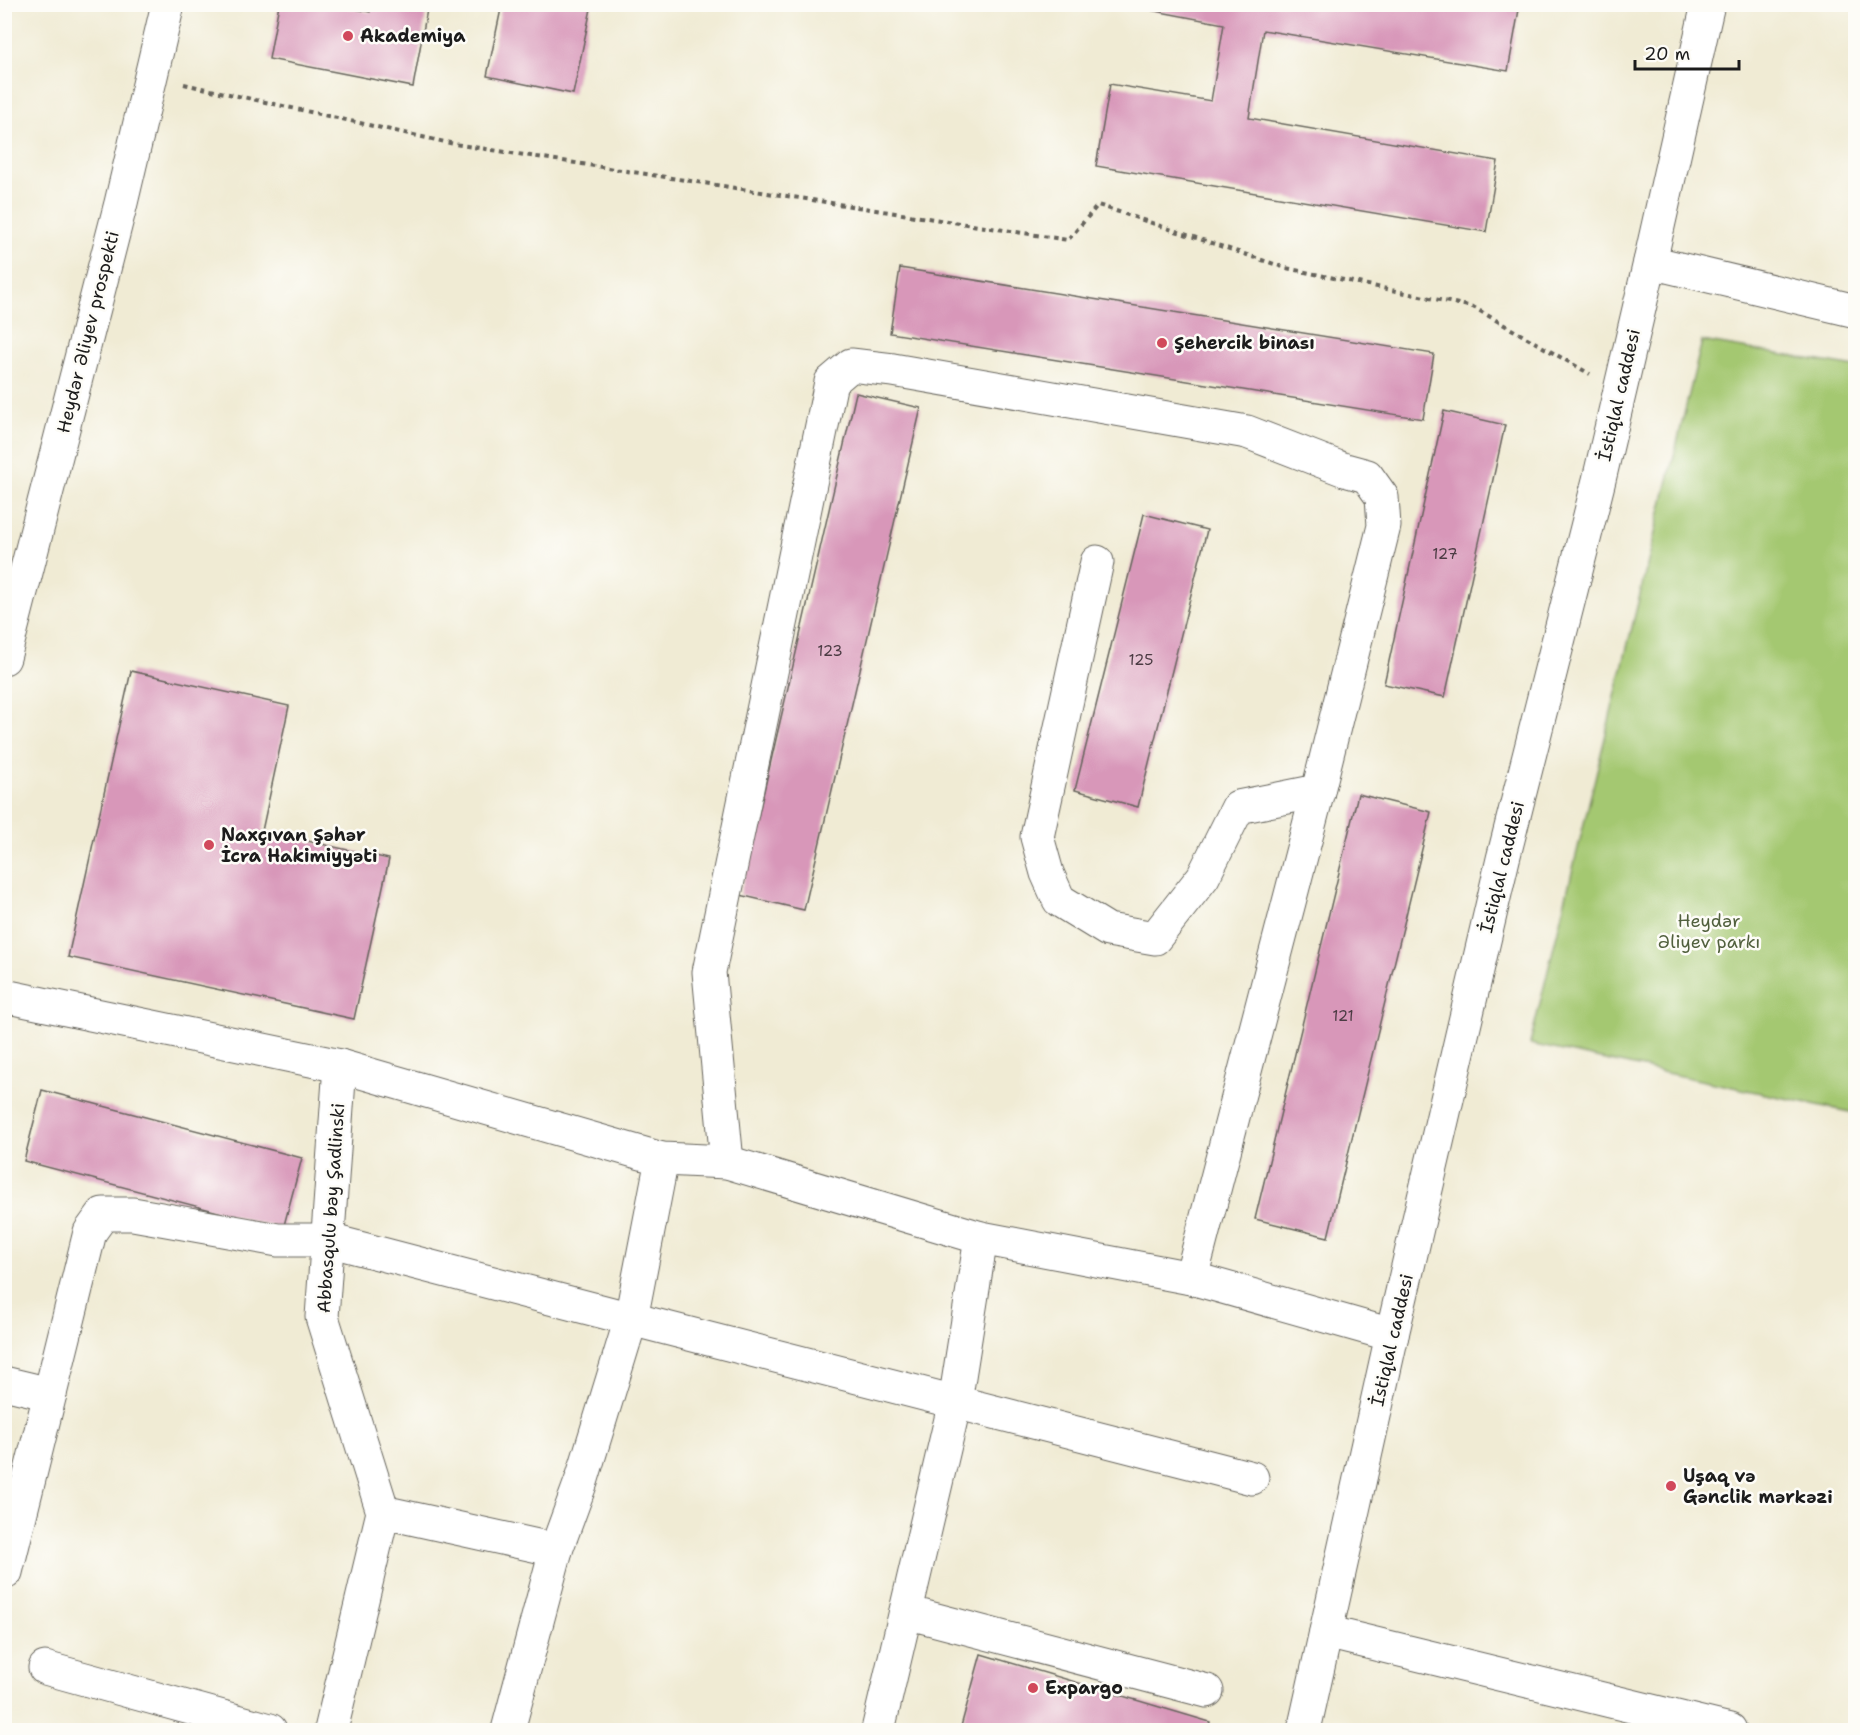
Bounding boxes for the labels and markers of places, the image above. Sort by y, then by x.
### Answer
place label: Akademiya [360,24,466,48]
marker: Akademiya [341,29,355,43]
place label: Şehercik binası [1174,331,1315,355]
marker: Şehercik binası [1155,336,1169,350]
place label: Naxçıvan Şəhər İcra Hakimiyyəti [221,823,378,868]
marker: Naxçıvan Şəhər İcra Hakimiyyəti [202,838,216,852]
place label: Uşaq və Gənclik mərkəzi [1683,1464,1833,1509]
marker: Uşaq və Gənclik mərkəzi [1664,1479,1678,1493]
place label: Expargo [1045,1676,1123,1700]
marker: Expargo [1026,1681,1040,1695]

